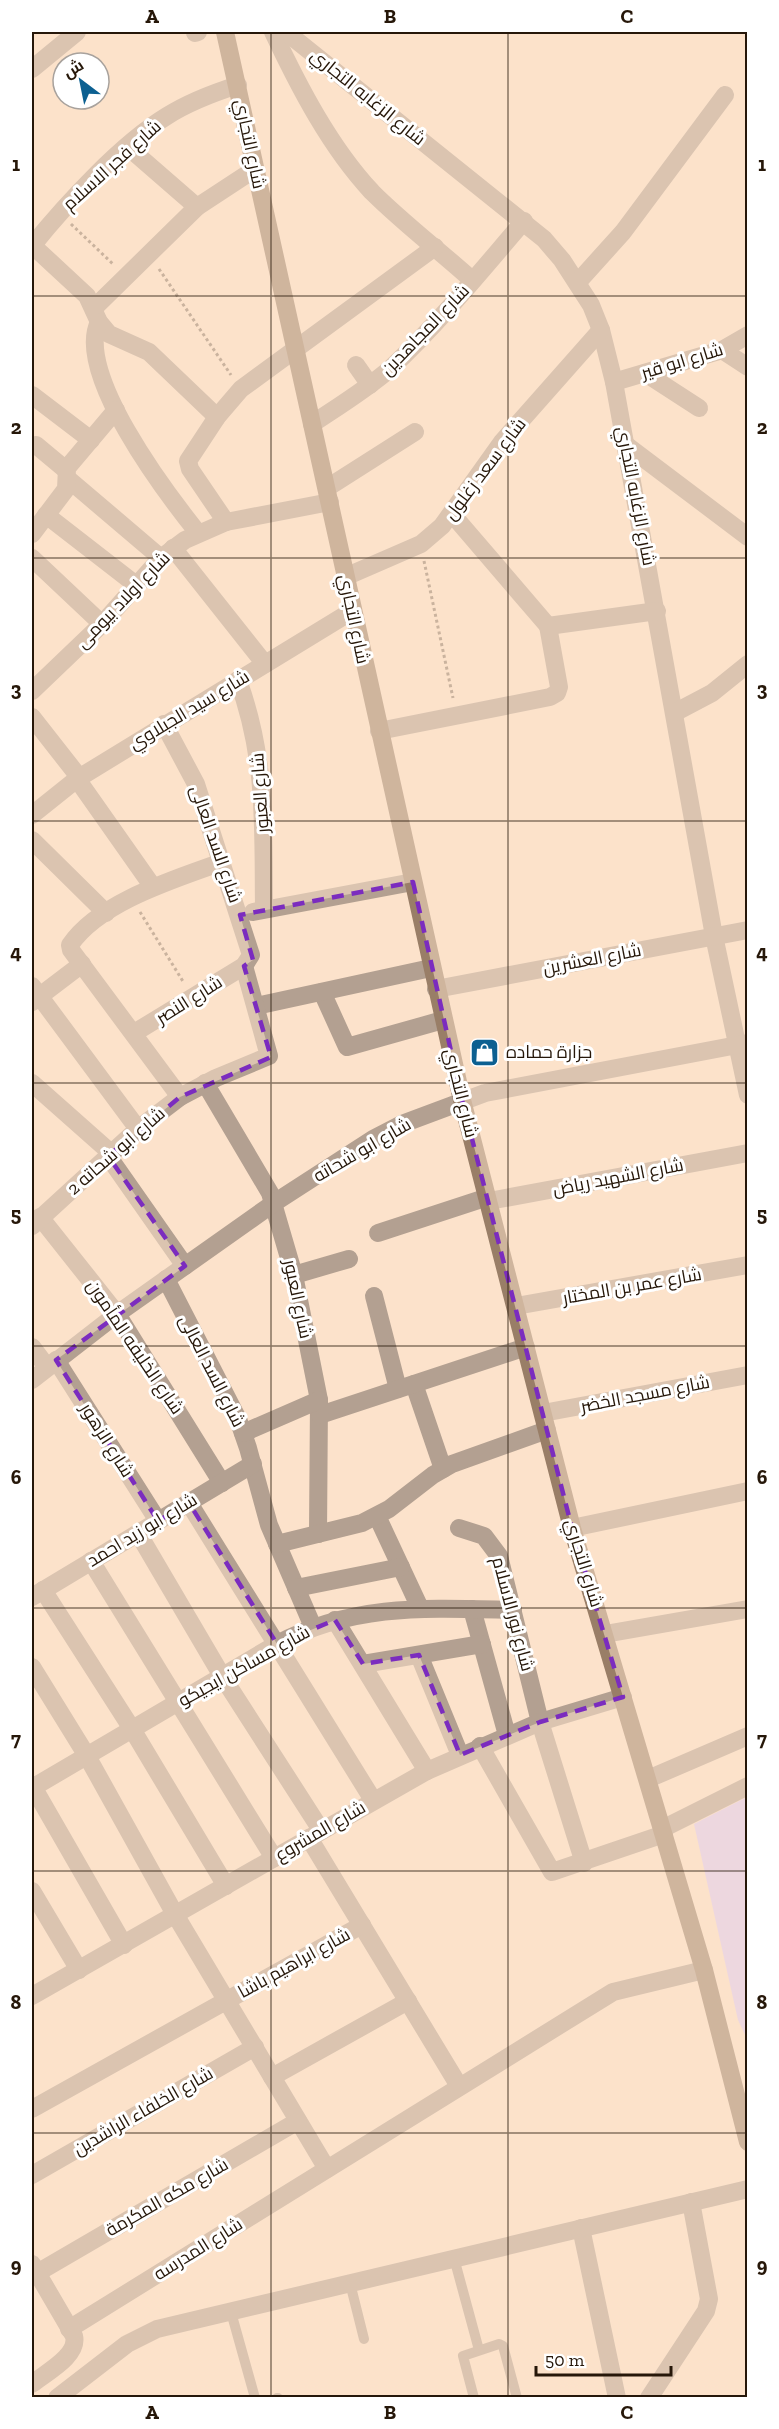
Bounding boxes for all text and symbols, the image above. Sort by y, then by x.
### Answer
text: A [145,4,159,28]
text: B [384,4,396,28]
text: C [621,4,634,28]
street label: شارع الزغابه التجاري [304,44,430,152]
north arrow [51,51,111,111]
text: ش [60,55,87,82]
street label: شارع التجاري [227,97,270,191]
street label: شارع فجر الاسلام [58,115,166,216]
text: 1 [12,152,20,176]
text: 1 [758,152,766,176]
street label: شارع المجاهدين [376,280,475,381]
street label: شارع ابو قير [637,338,726,385]
street label: شارع سعد زغلول [439,414,531,525]
text: 2 [11,415,22,439]
text: 2 [757,415,768,439]
street label: شارع الزغابه التجاري [609,424,660,568]
street label: شارع اولاد بيومى [71,547,175,654]
street label: شارع التجاري [331,572,374,666]
street label: شارع سيد الجبلاوي [125,665,255,757]
text: 3 [11,677,22,701]
text: 3 [757,677,768,701]
street label: شارع العبور [246,752,275,835]
street label: شارع السد العالى [185,782,246,906]
street label: شارع العشرين [541,939,643,980]
text: 4 [10,940,22,964]
text: 4 [756,940,768,964]
street label: شارع النصر [151,971,227,1030]
shop icon: جزارة حماده [469,1036,501,1068]
place label: جزارة حماده [506,1041,592,1063]
street label: شارع التجاري [436,1046,483,1141]
street label: شارع ابو شحاته 2 [62,1102,170,1200]
street label: شارع ابو شحاته [309,1113,415,1188]
street label: شارع الشهيد رياض [551,1154,685,1201]
text: 5 [11,1202,21,1226]
text: 5 [757,1202,767,1226]
street label: شارع العبور [278,1256,317,1341]
street label: شارع عمر بن المختار [560,1263,703,1310]
street label: شارع الخليفه المأمون [81,1276,188,1419]
street label: شارع السد العالى [173,1311,250,1431]
street label: شارع مسجد الخضر [577,1371,712,1419]
street label: شارع الزهور [74,1398,138,1482]
text: 6 [11,1465,22,1489]
text: 6 [757,1465,768,1489]
street label: شارع ابو زيد احمد [83,1489,201,1572]
street label: شارع التجاري [557,1516,608,1611]
street label: شارع نور الاسلام [486,1554,539,1674]
street label: شارع مساكن ايجيكو [174,1621,314,1712]
text: 7 [11,1727,21,1751]
text: 7 [757,1727,767,1751]
street label: شارع المشروع [271,1796,370,1867]
street label: شارع ابراهيم باشا [234,1923,354,2004]
text: 8 [11,1990,22,2014]
text: 8 [757,1990,768,2014]
street label: شارع الخلفاء الراشدين [69,2062,217,2161]
street label: شارع مكه المكرمة [102,2153,233,2242]
street label: شارع المدرسه [150,2213,247,2286]
text: 9 [11,2253,22,2277]
text: 9 [757,2253,768,2277]
scale bar [536,2339,671,2377]
text: 50 m [545,2349,585,2371]
text: A [145,2400,159,2424]
text: B [384,2400,396,2424]
text: C [621,2400,634,2424]

